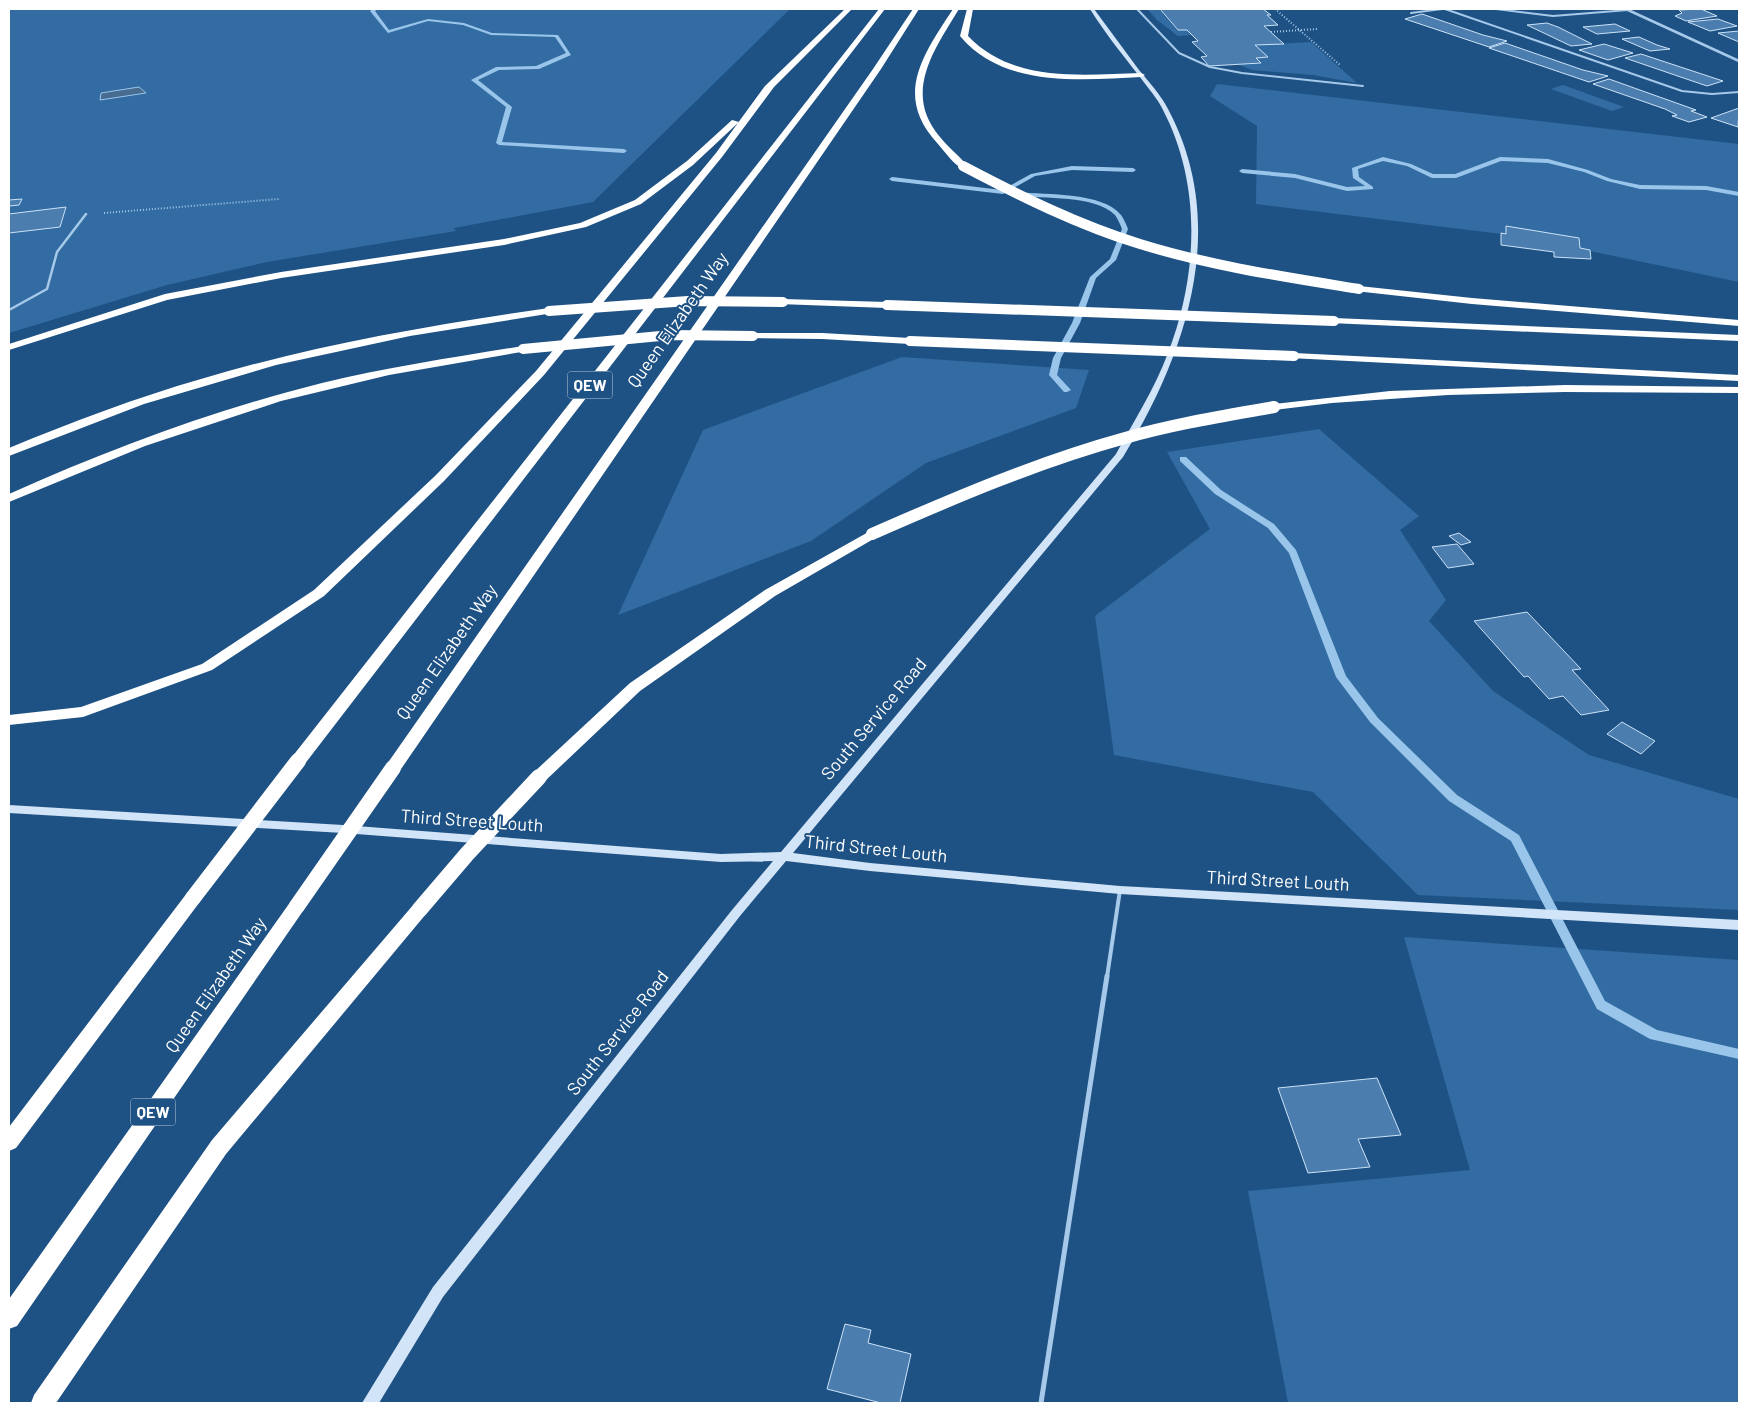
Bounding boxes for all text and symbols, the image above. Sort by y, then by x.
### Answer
street label: Queen Elizabeth Way [622,247,732,392]
road number: QEW [568,372,612,398]
street label: Queen Elizabeth Way [391,579,501,724]
street label: South Service Road [816,653,931,784]
street label: Third Street Louth [400,804,544,836]
street label: Third Street Louth [804,830,948,866]
street label: Third Street Louth [1206,865,1350,895]
street label: Queen Elizabeth Way [160,912,270,1057]
street label: South Service Road [562,966,673,1099]
road number: QEW [130,1098,176,1126]

